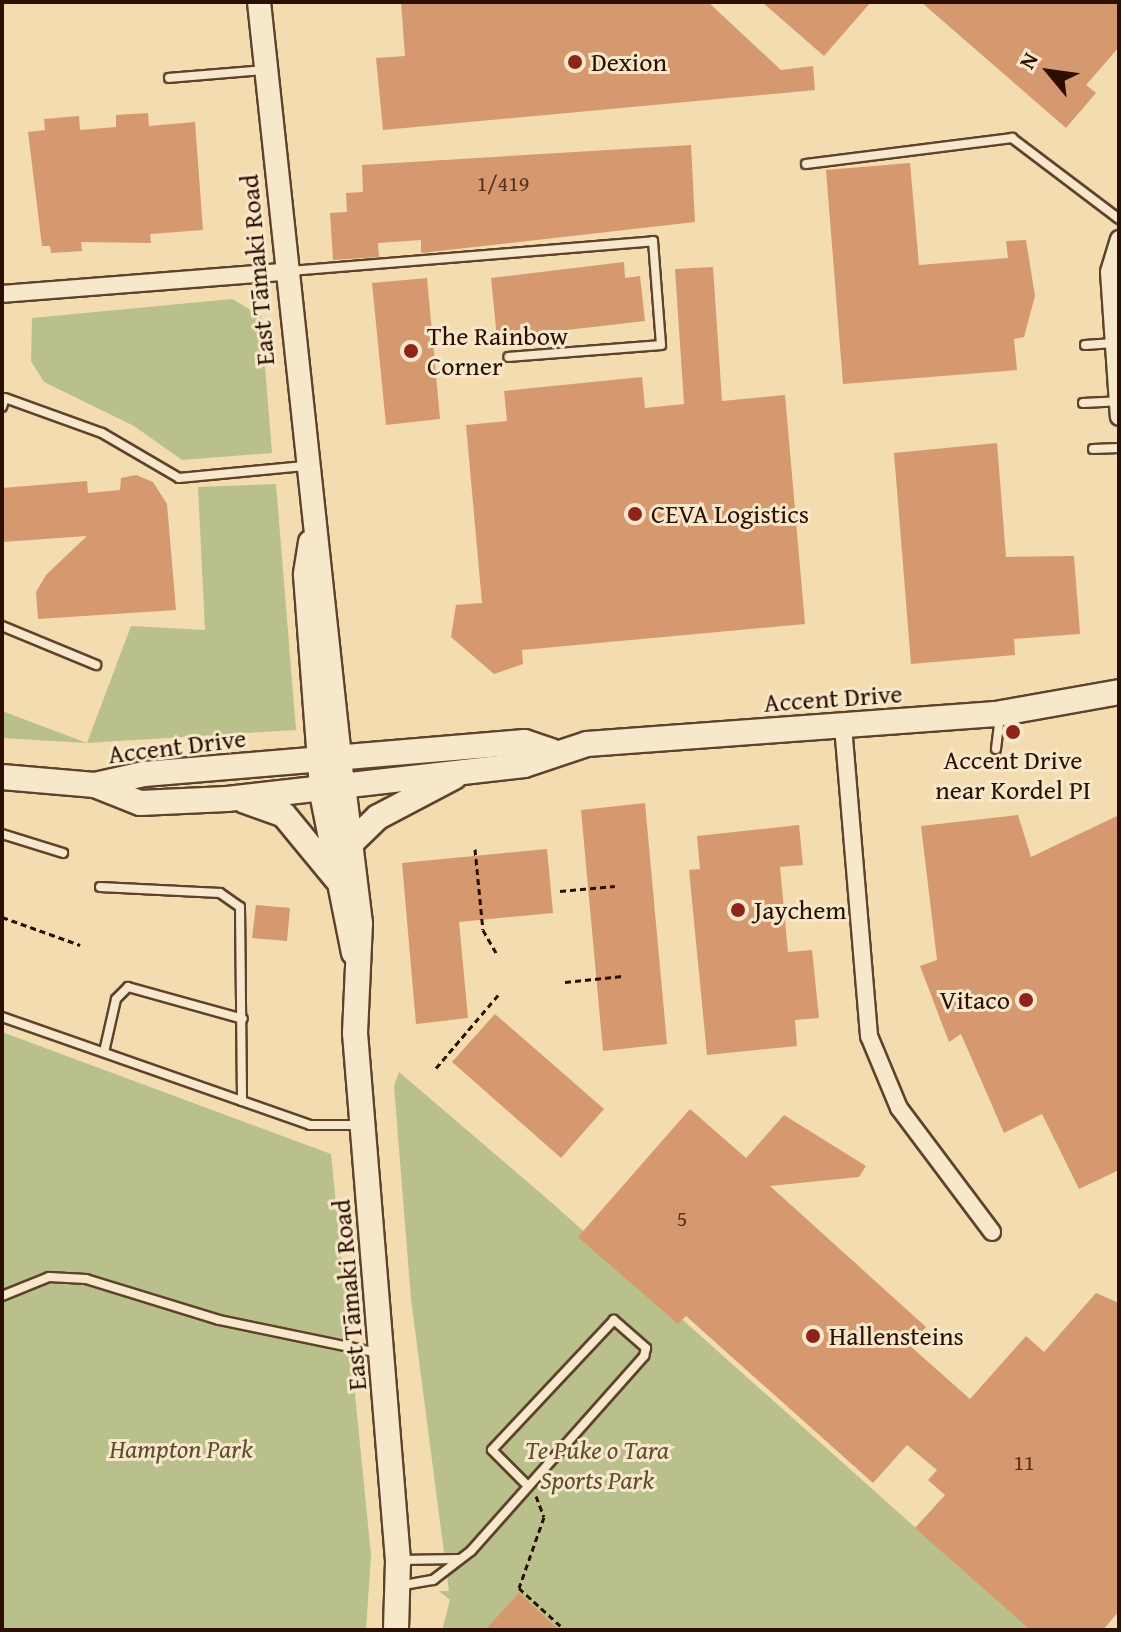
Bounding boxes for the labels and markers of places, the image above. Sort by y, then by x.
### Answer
place label: Dexion [591,46,667,78]
marker: Dexion [566,53,584,71]
place label: The Rainbow Corner [427,320,568,382]
marker: The Rainbow Corner [402,342,420,360]
place label: CEVA Logistics [651,498,809,530]
marker: CEVA Logistics [626,505,644,523]
marker: Accent Drive near Kordel PI [1004,723,1022,741]
place label: Accent Drive near Kordel PI [935,744,1091,806]
place label: Jaychem [754,894,847,926]
marker: Jaychem [729,901,747,919]
place label: Vitaco [939,984,1010,1016]
marker: Vitaco [1017,991,1035,1009]
place label: Hallensteins [829,1320,964,1352]
marker: Hallensteins [804,1327,822,1345]

